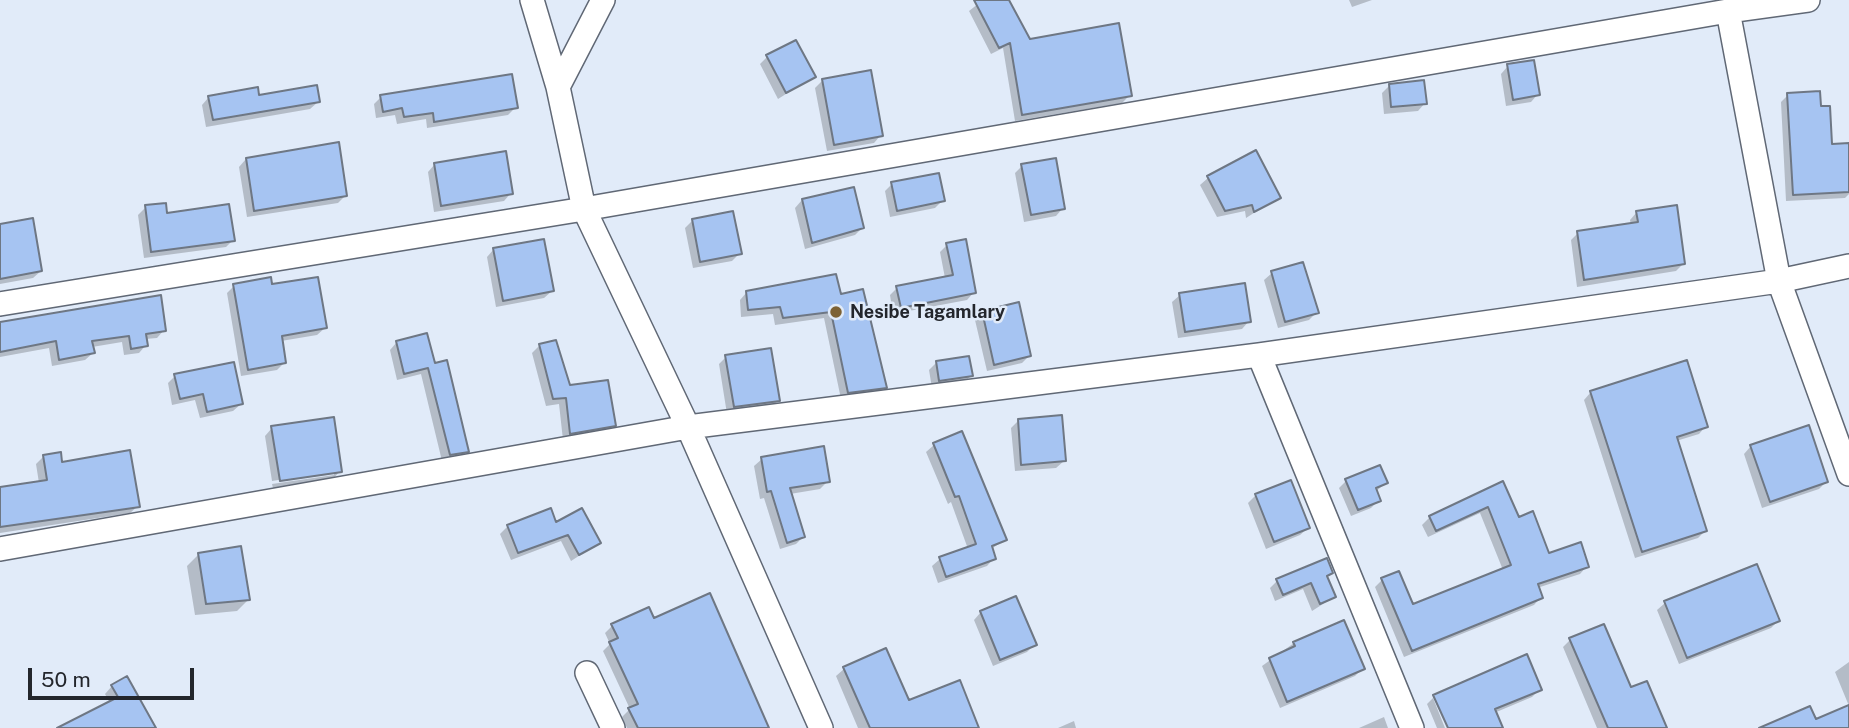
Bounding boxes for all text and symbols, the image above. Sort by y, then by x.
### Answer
place label: Nesibe Tagamlary [850,301,1005,323]
marker: Nesibe Tagamlary [828,304,844,320]
scale bar [32,654,198,698]
text: 50 m [41,667,91,692]

